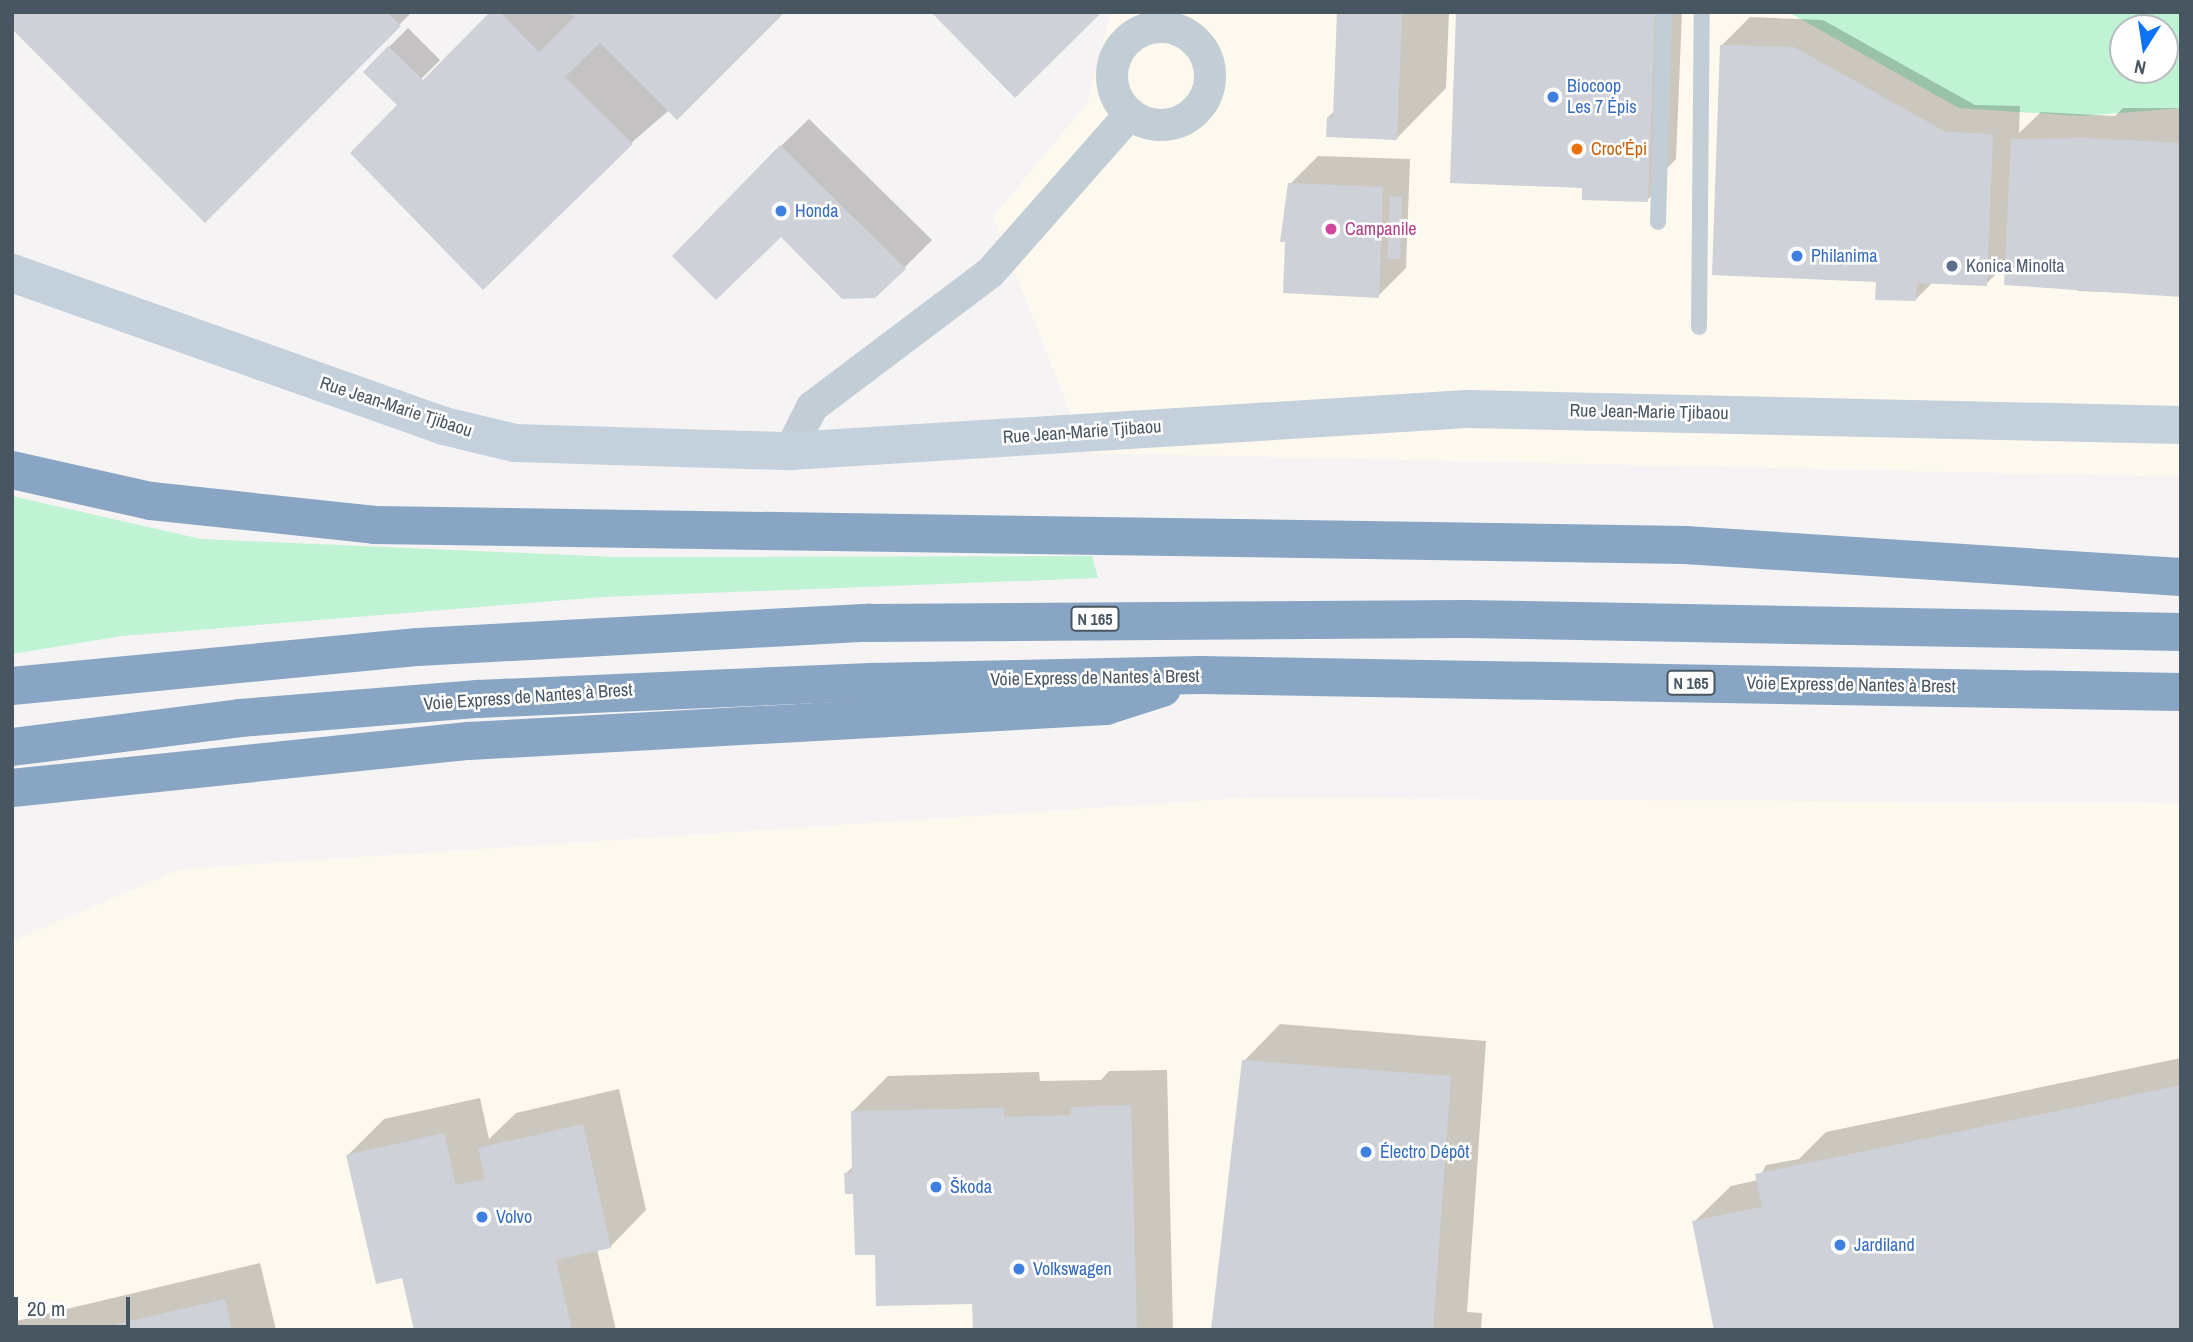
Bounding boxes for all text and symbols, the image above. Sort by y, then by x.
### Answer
north arrow [2109,14,2179,84]
text: N [2132,54,2148,81]
place label: Biocoop Les 7 Épis [1567,76,1637,119]
marker: Biocoop Les 7 Épis [1545,89,1561,105]
place label: Croc'Épi [1591,138,1647,160]
marker: Croc'Épi [1569,141,1585,157]
place label: Honda [795,200,838,222]
marker: Honda [773,203,789,219]
place label: Campanile [1345,218,1416,240]
marker: Campanile [1323,221,1339,237]
place label: Philanima [1811,245,1877,267]
marker: Philanima [1789,248,1805,264]
place label: Konica Minolta [1966,255,2064,277]
marker: Konica Minolta [1944,258,1960,274]
street label: Rue Jean-Marie Tjibaou [317,372,475,442]
street label: Rue Jean-Marie Tjibaou [1569,400,1729,424]
street label: Rue Jean-Marie Tjibaou [1002,416,1162,448]
road number: N 165 [1069,606,1121,632]
street label: Voie Express de Nantes à Brest [990,665,1200,691]
road number: N 165 [1665,670,1717,696]
street label: Voie Express de Nantes à Brest [1746,672,1956,698]
street label: Voie Express de Nantes à Brest [423,679,633,715]
place label: Électro Dépôt [1380,1141,1469,1163]
marker: Électro Dépôt [1358,1144,1374,1160]
place label: Škoda [950,1176,992,1198]
marker: Škoda [928,1179,944,1195]
place label: Volvo [496,1206,532,1228]
marker: Volvo [474,1209,490,1225]
place label: Jardiland [1854,1234,1915,1256]
marker: Jardiland [1832,1237,1848,1253]
place label: Volkswagen [1033,1258,1112,1280]
marker: Volkswagen [1011,1261,1027,1277]
scale bar [18,1282,133,1326]
text: 20 m [27,1294,65,1323]

